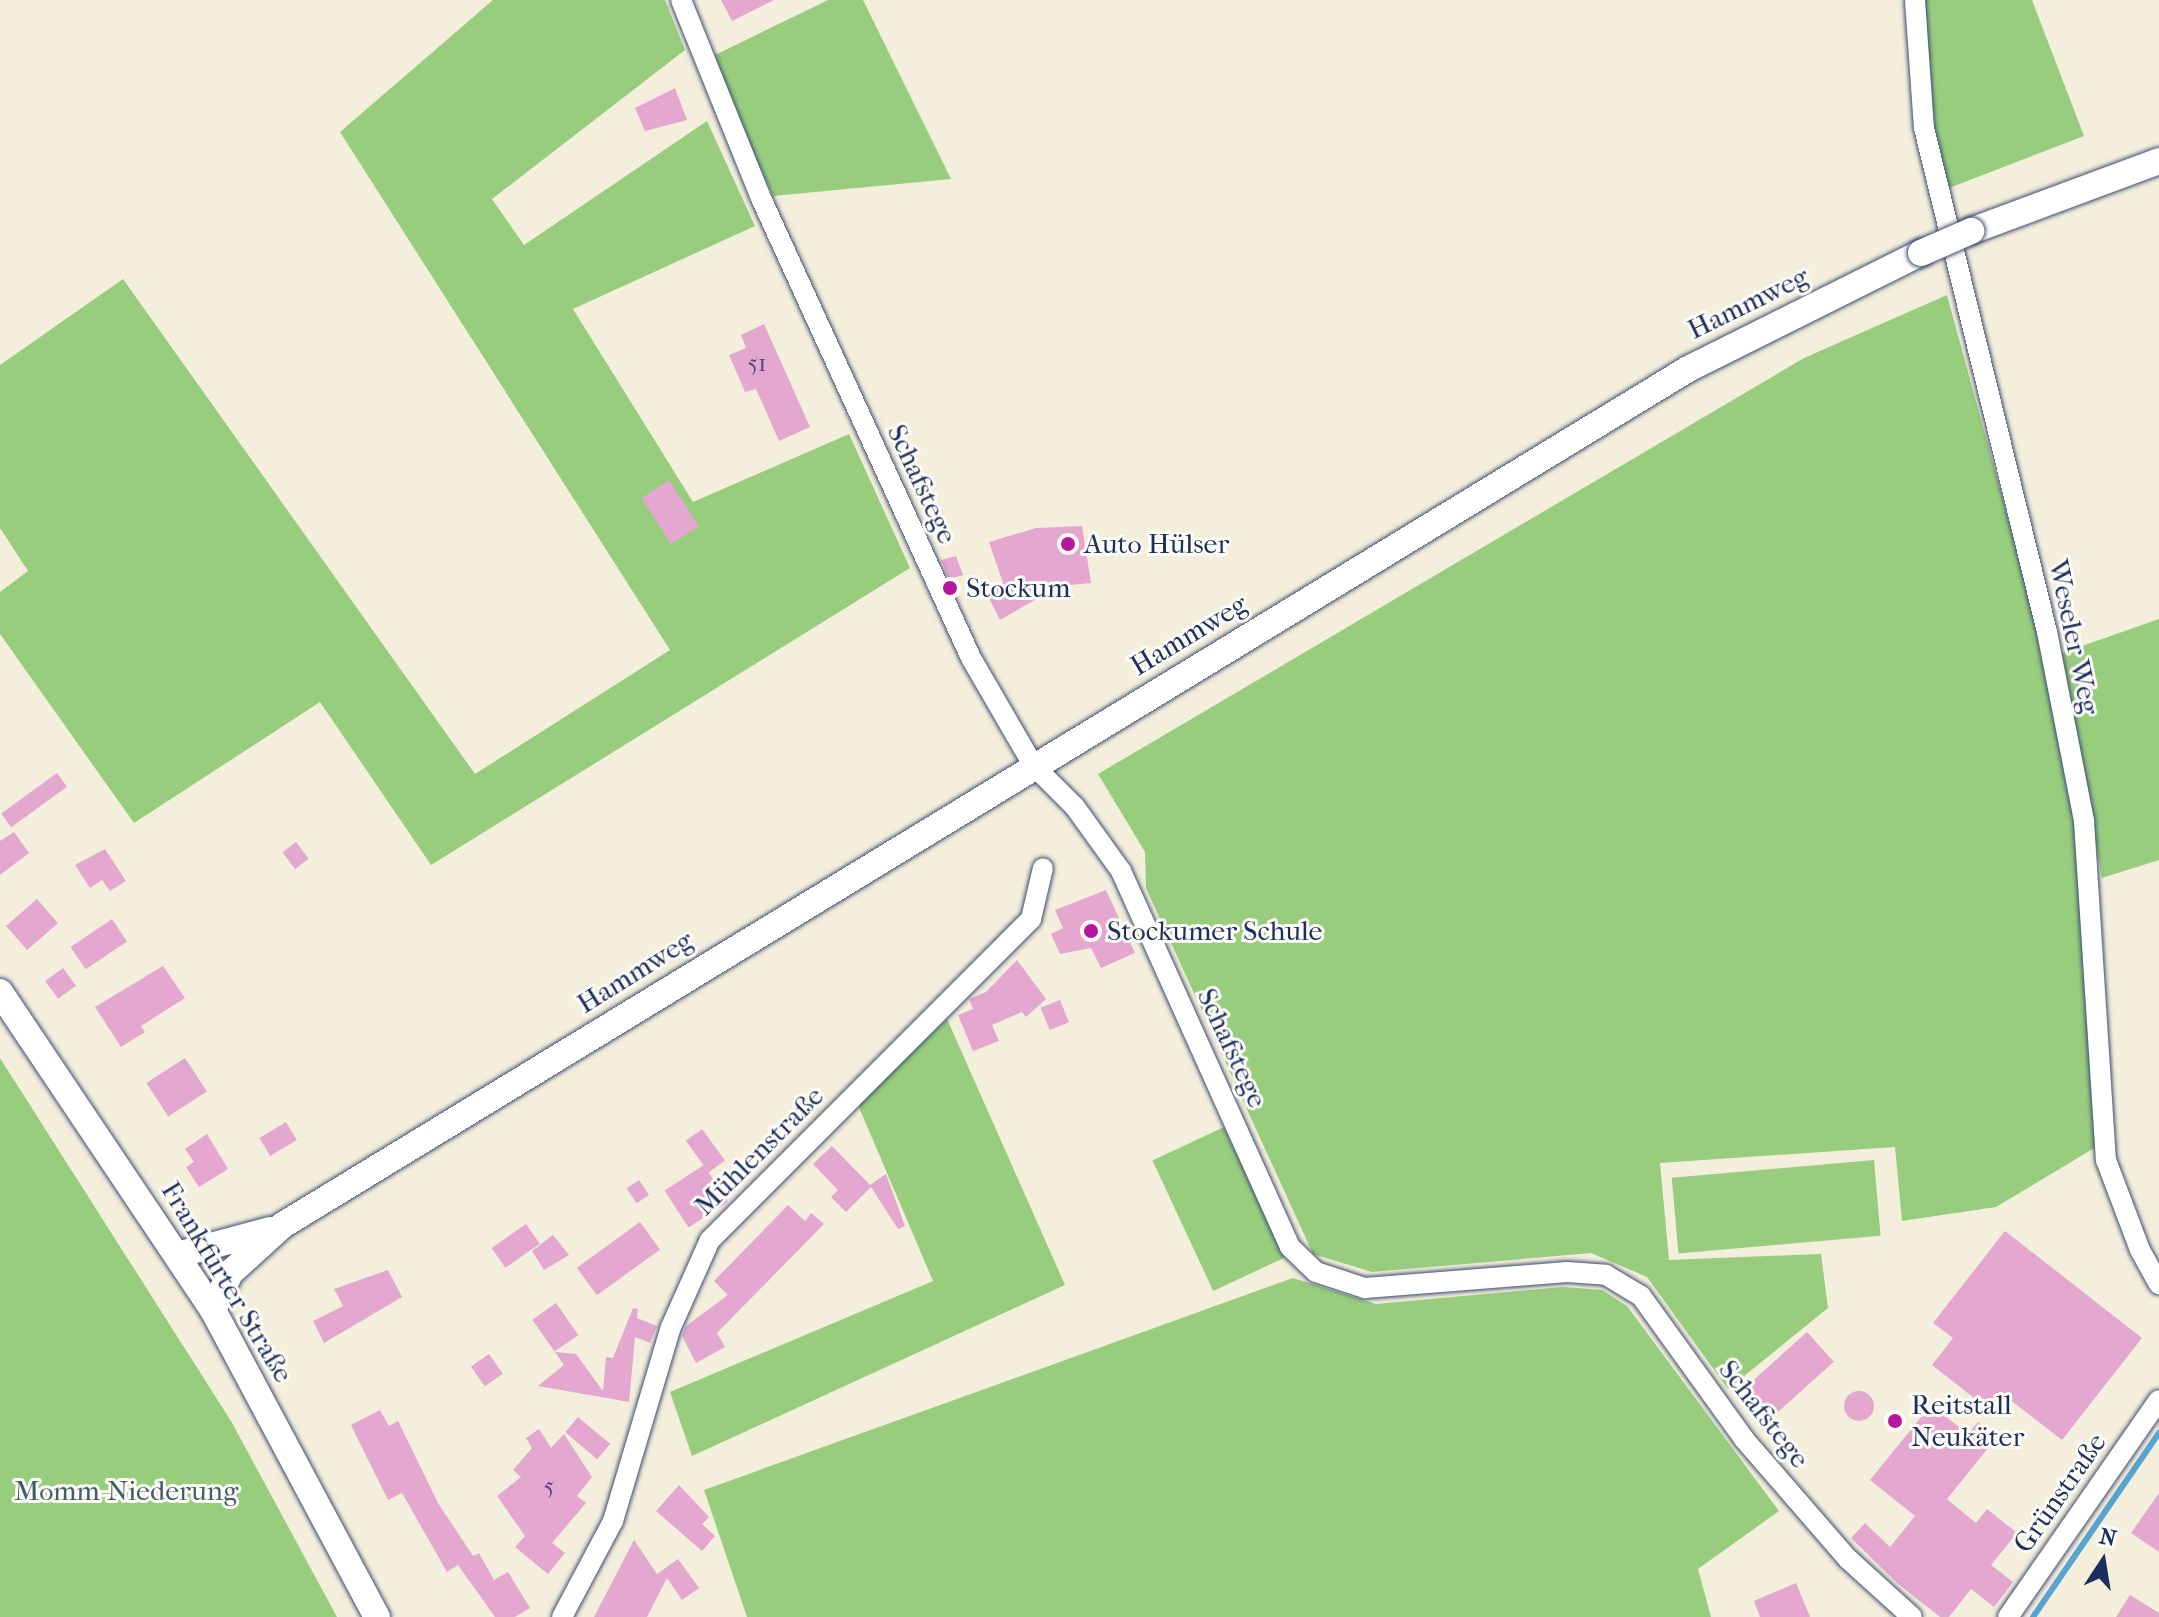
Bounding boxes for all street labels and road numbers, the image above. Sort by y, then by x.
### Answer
street label: Hammweg [1682,259,1814,347]
street label: Schafstege [880,419,964,549]
street label: Weseler Weg [2041,557,2107,717]
street label: Hammweg [1125,587,1253,683]
street label: Hammweg [571,923,699,1021]
street label: Schafstege [1190,983,1274,1113]
street label: Mühlenstraße [687,1079,831,1223]
street label: Frankfurter Straße [154,1175,300,1389]
street label: Schafstege [1711,1353,1817,1475]
street label: Grünstraße [2007,1427,2113,1559]

